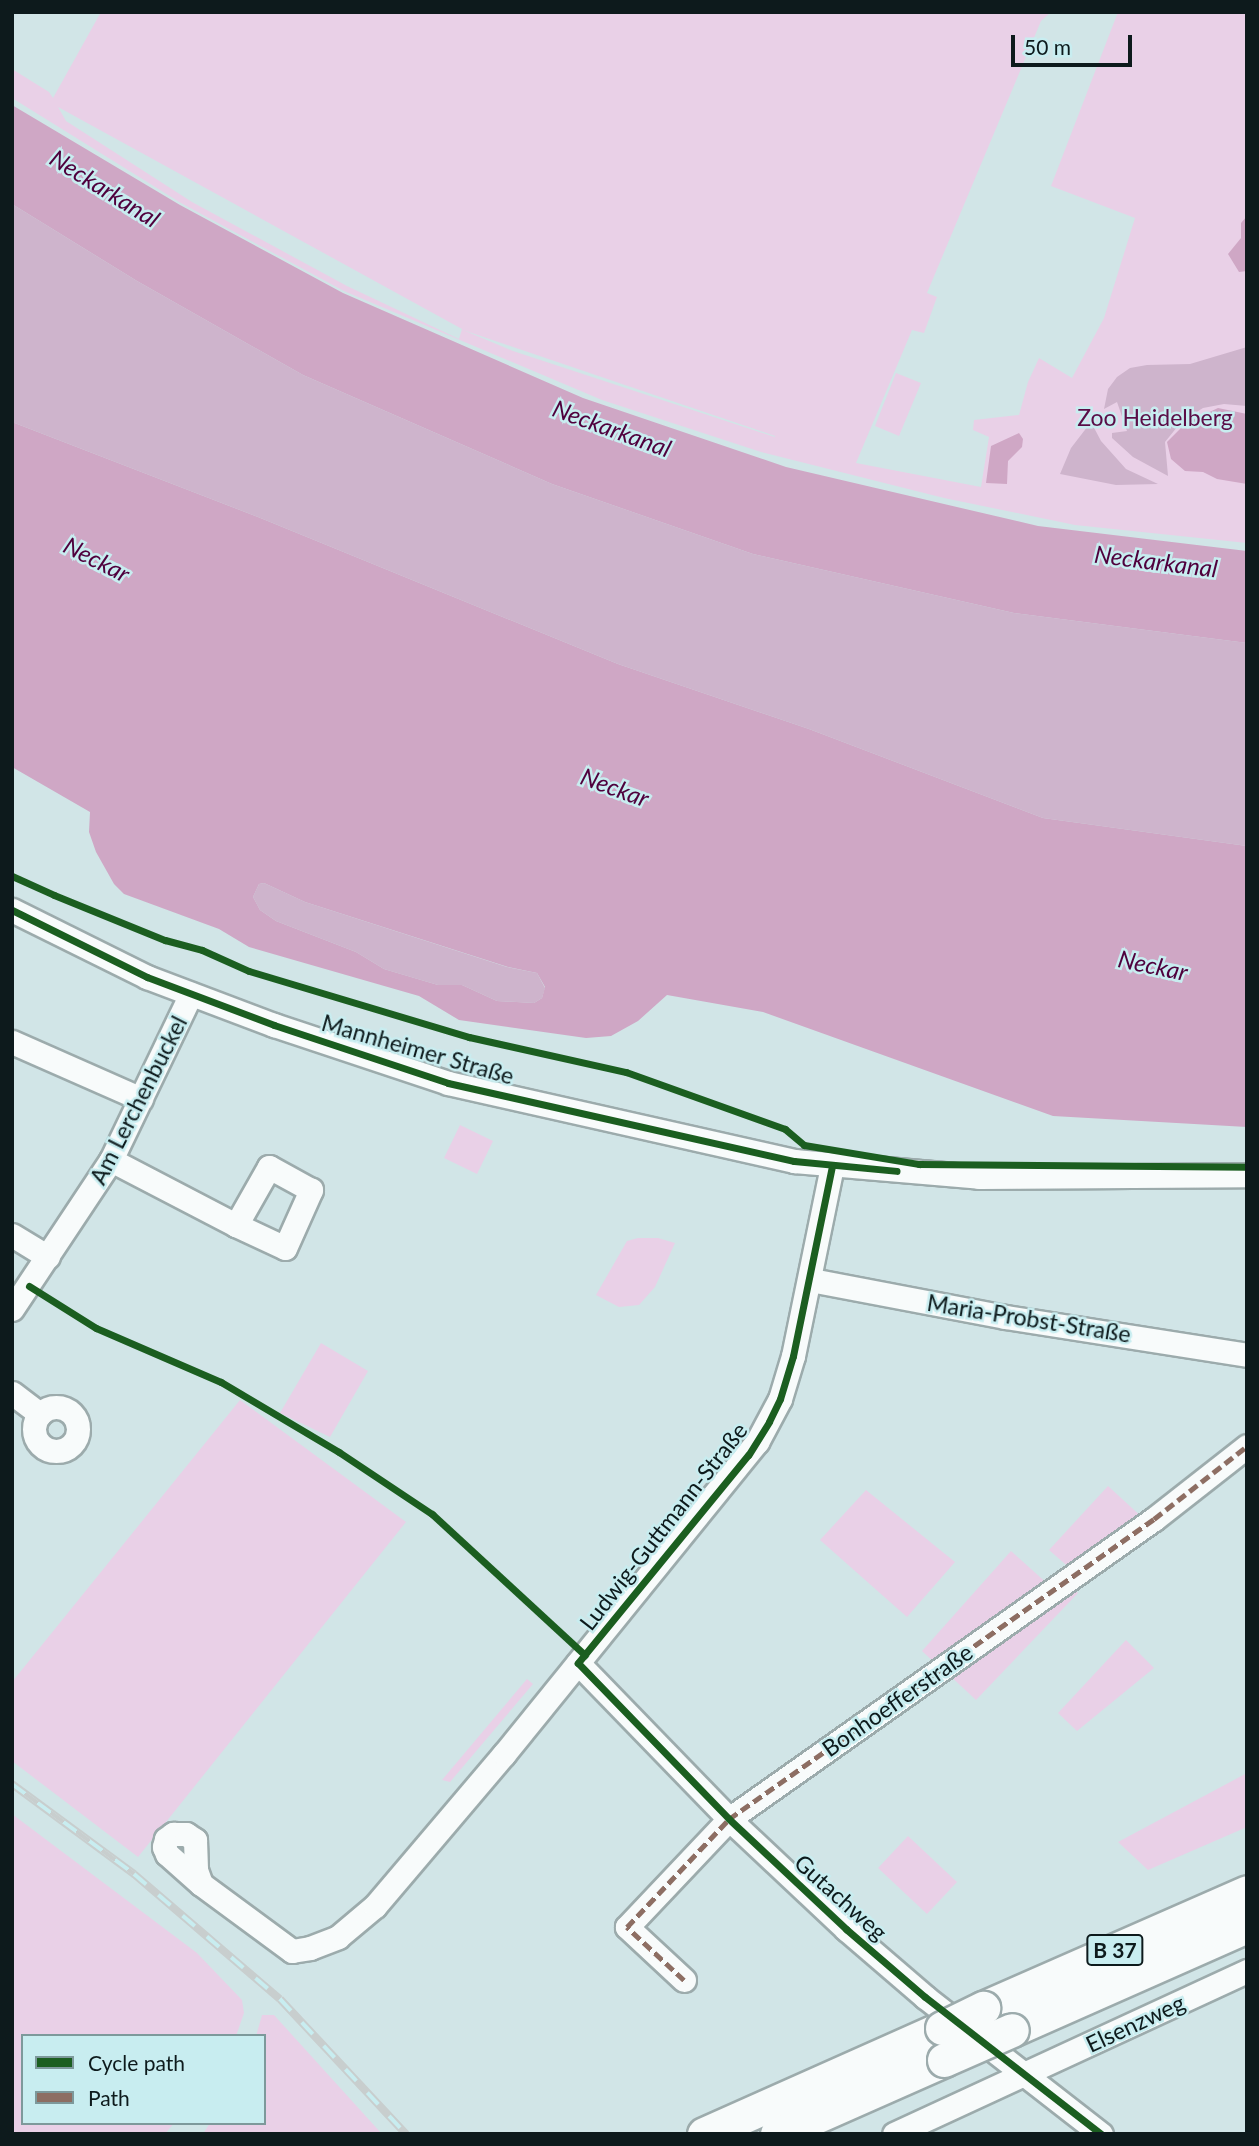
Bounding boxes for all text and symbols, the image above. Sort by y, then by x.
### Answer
scale bar [1014,21,1135,65]
text: 50 m [1024,34,1071,59]
water label: Neckarkanal [45,143,165,233]
water label: Neckarkanal [549,393,675,463]
park label: Zoo Heidelberg [1077,403,1233,431]
water label: Neckar [59,530,135,588]
water label: Neckarkanal [1093,539,1219,583]
water label: Neckar [577,761,653,813]
water label: Neckar [1116,944,1190,986]
street label: Mannheimer Straße [318,1008,518,1090]
street label: Am Lerchenbuckel [84,1011,192,1189]
street label: Maria-Probst-Straße [925,1288,1133,1348]
street label: Ludwig-Guttmann-Straße [573,1417,753,1635]
street label: Bonhoefferstraße [817,1638,977,1762]
street label: Gutachweg [789,1848,893,1946]
road number: B 37 [1085,1932,1145,1968]
street label: Elsenzweg [1081,1988,1189,2058]
legend [21,2034,266,2125]
text: Cycle path [88,2050,185,2075]
text: Path [88,2085,130,2110]

